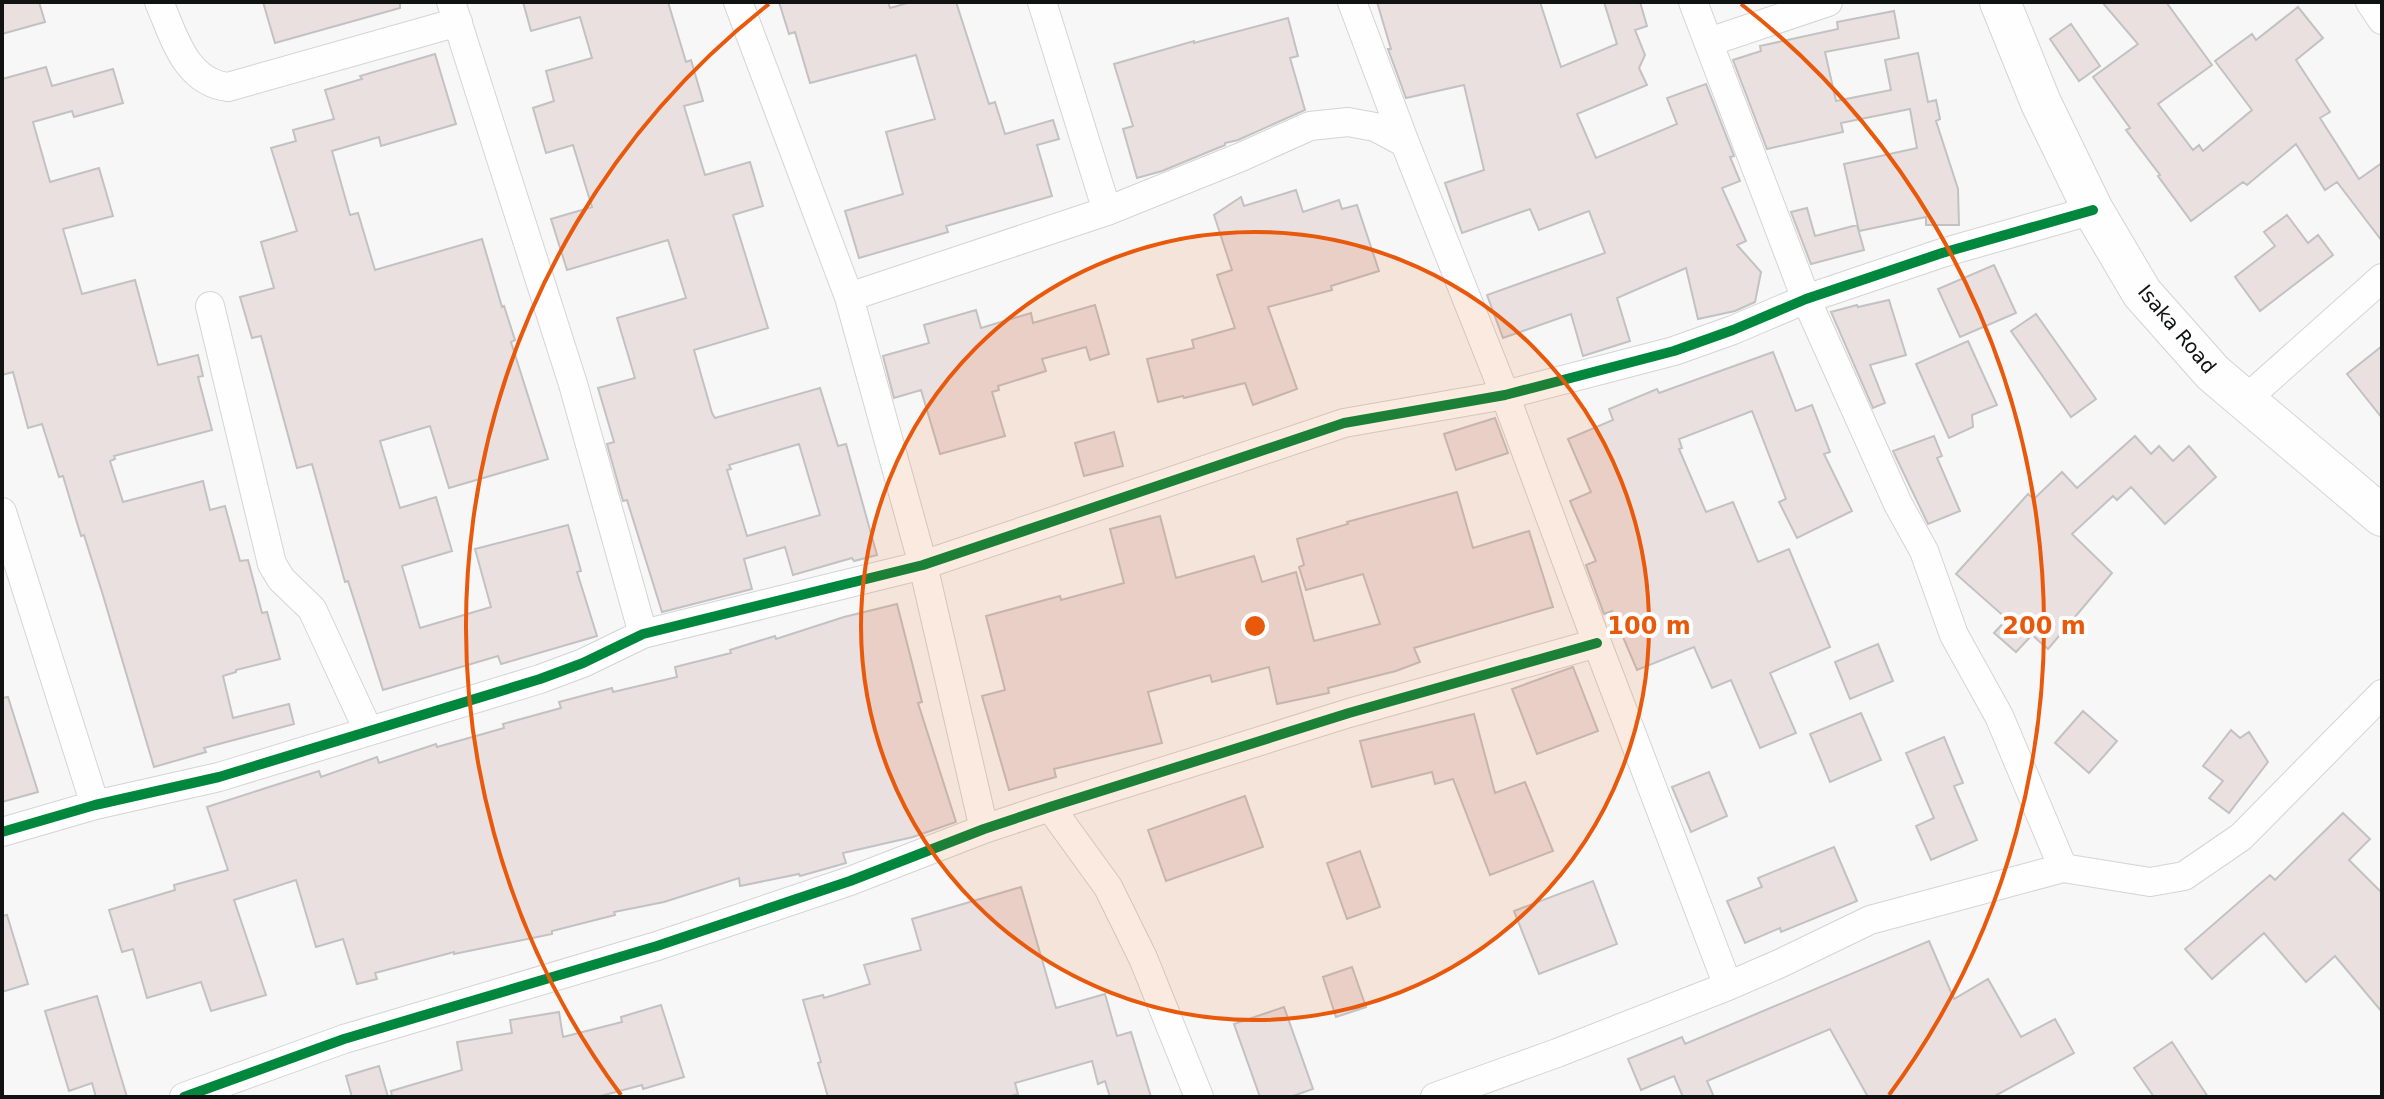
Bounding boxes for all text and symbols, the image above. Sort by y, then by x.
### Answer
street label: Isaka Road [2133,280,2221,378]
centre of rings [1241,612,1269,640]
text: 100 m [1607,612,1691,640]
text: 200 m [2002,612,2086,640]

